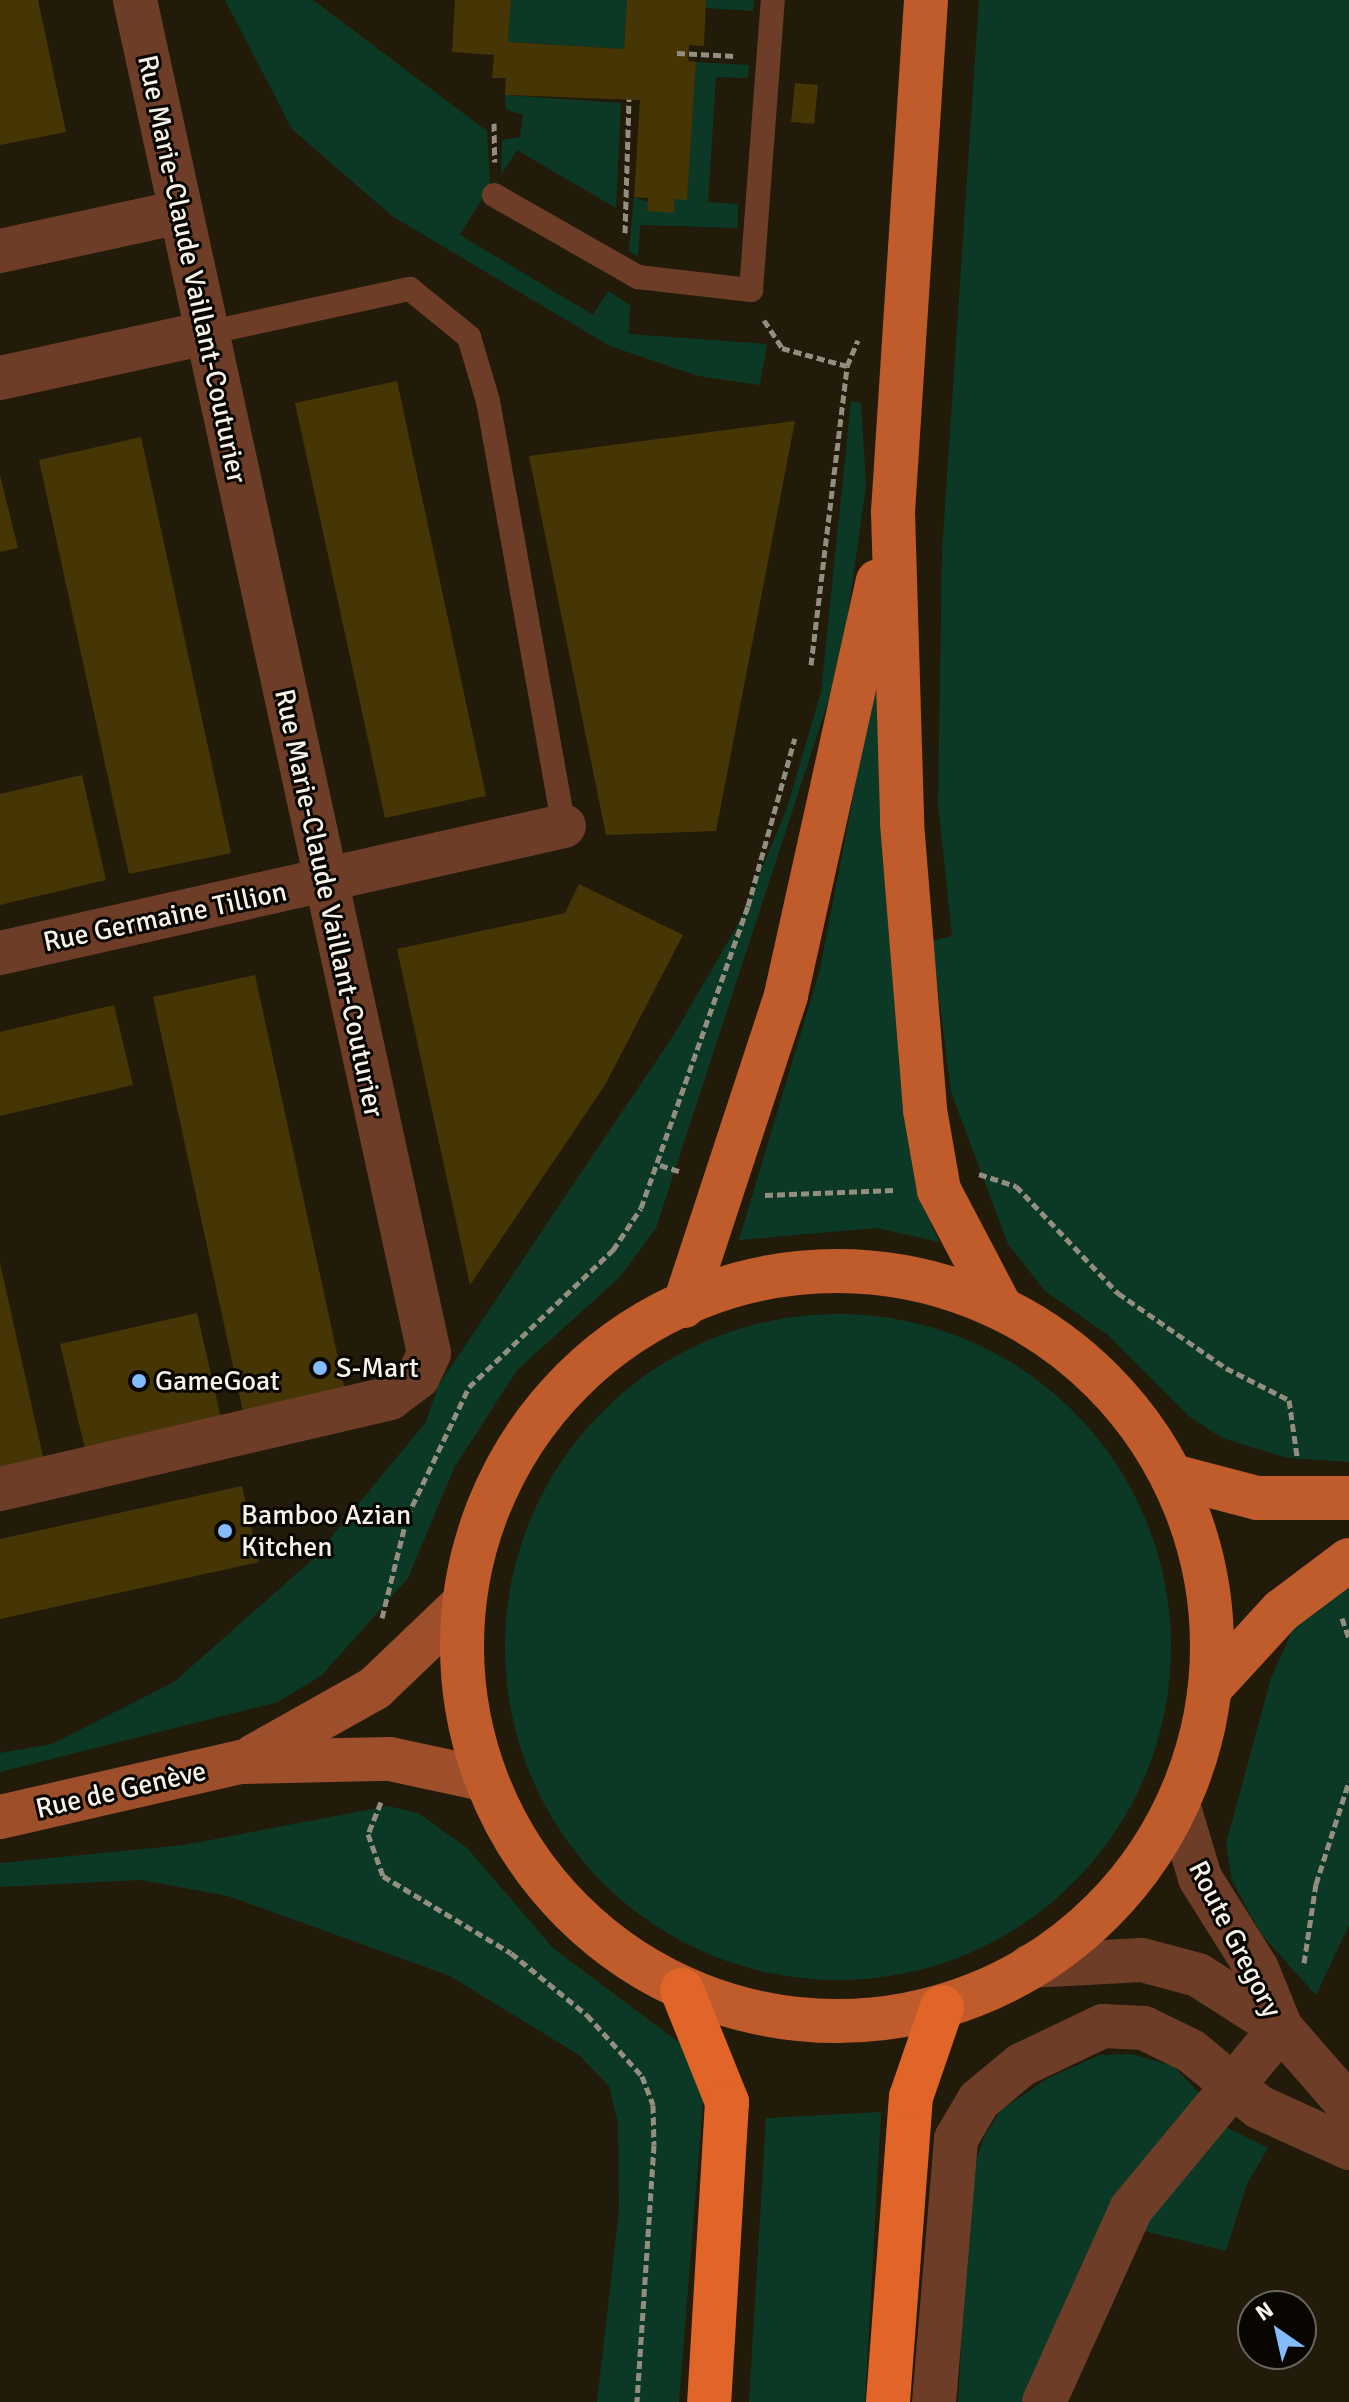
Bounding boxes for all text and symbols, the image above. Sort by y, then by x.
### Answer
street label: Rue Marie-Claude Vaillant-Couturier [130,52,254,486]
street label: Rue Marie-Claude Vaillant-Couturier [267,686,391,1120]
street label: Rue Germaine Tillion [40,875,290,959]
place label: S-Mart [336,1351,419,1385]
marker: S-Mart [311,1359,329,1377]
place label: GameGoat [155,1364,280,1398]
marker: GameGoat [130,1372,148,1390]
place label: Bamboo Azian Kitchen [241,1498,411,1564]
marker: Bamboo Azian Kitchen [216,1522,234,1540]
street label: Rue de Genève [32,1754,210,1826]
street label: Route Gregory [1181,1855,1289,2023]
north arrow [1237,2290,1317,2370]
text: N [1251,2296,1278,2327]

